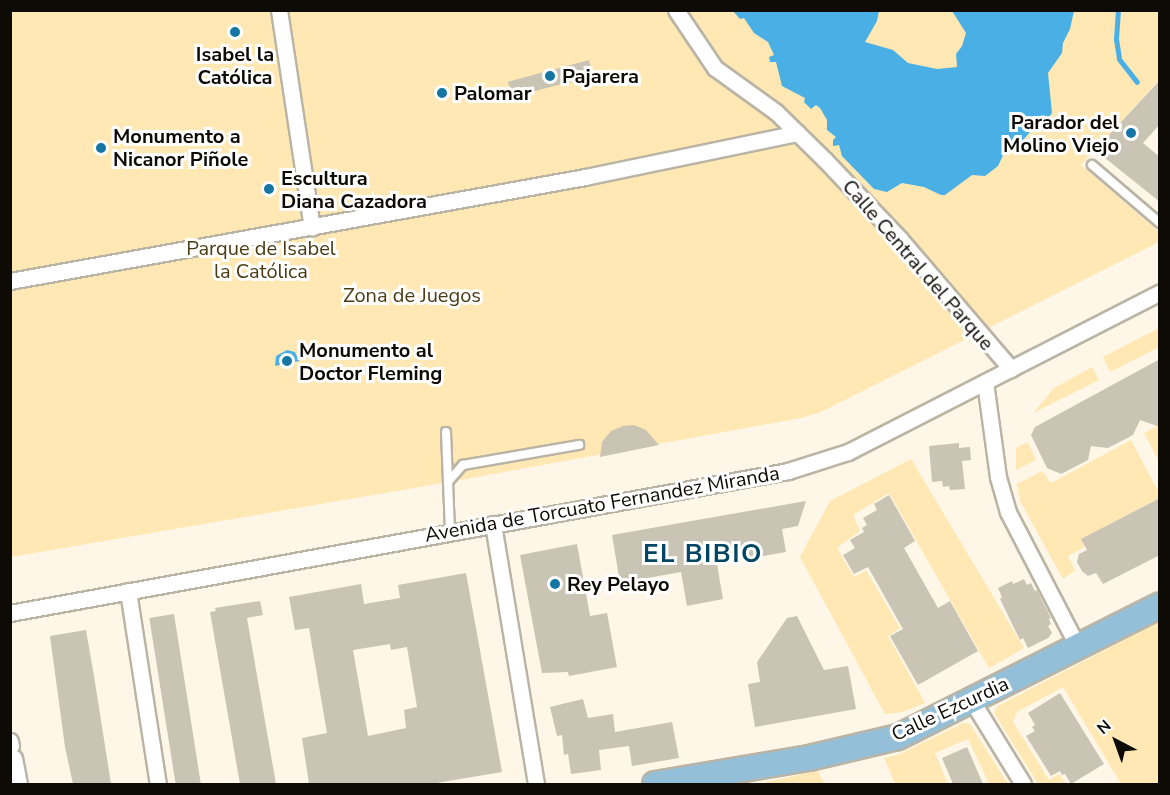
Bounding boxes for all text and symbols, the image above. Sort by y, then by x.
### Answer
marker: Isabel la Católica [228,25,242,39]
place label: Isabel la Católica [196,42,274,89]
place label: Pajarera [562,64,639,88]
marker: Pajarera [543,69,557,83]
place label: Palomar [454,81,532,105]
marker: Palomar [435,86,449,100]
place label: Parador del Molino Viejo [1003,110,1119,157]
place label: Monumento a Nicanor Piñole [113,124,248,171]
marker: Parador del Molino Viejo [1124,126,1138,140]
marker: Monumento a Nicanor Piñole [94,141,108,155]
place label: Escultura Diana Cazadora [281,166,427,213]
street label: Calle Central del Parque [837,175,999,355]
marker: Escultura Diana Cazadora [262,182,276,196]
park label: Parque de Isabel la Católica [186,237,336,284]
park label: Zona de Juegos [343,283,481,307]
place label: Monumento al Doctor Fleming [299,338,442,385]
marker: Monumento al Doctor Fleming [280,354,294,368]
street label: Avenida de Torcuato Fernandez Miranda [423,461,781,547]
district label: EL BIBIO [643,538,763,570]
place label: Rey Pelayo [567,572,669,596]
marker: Rey Pelayo [548,577,562,591]
street label: Calle Ezcurdia [888,671,1012,747]
north arrow [1086,711,1146,771]
text: N [1092,715,1116,740]

